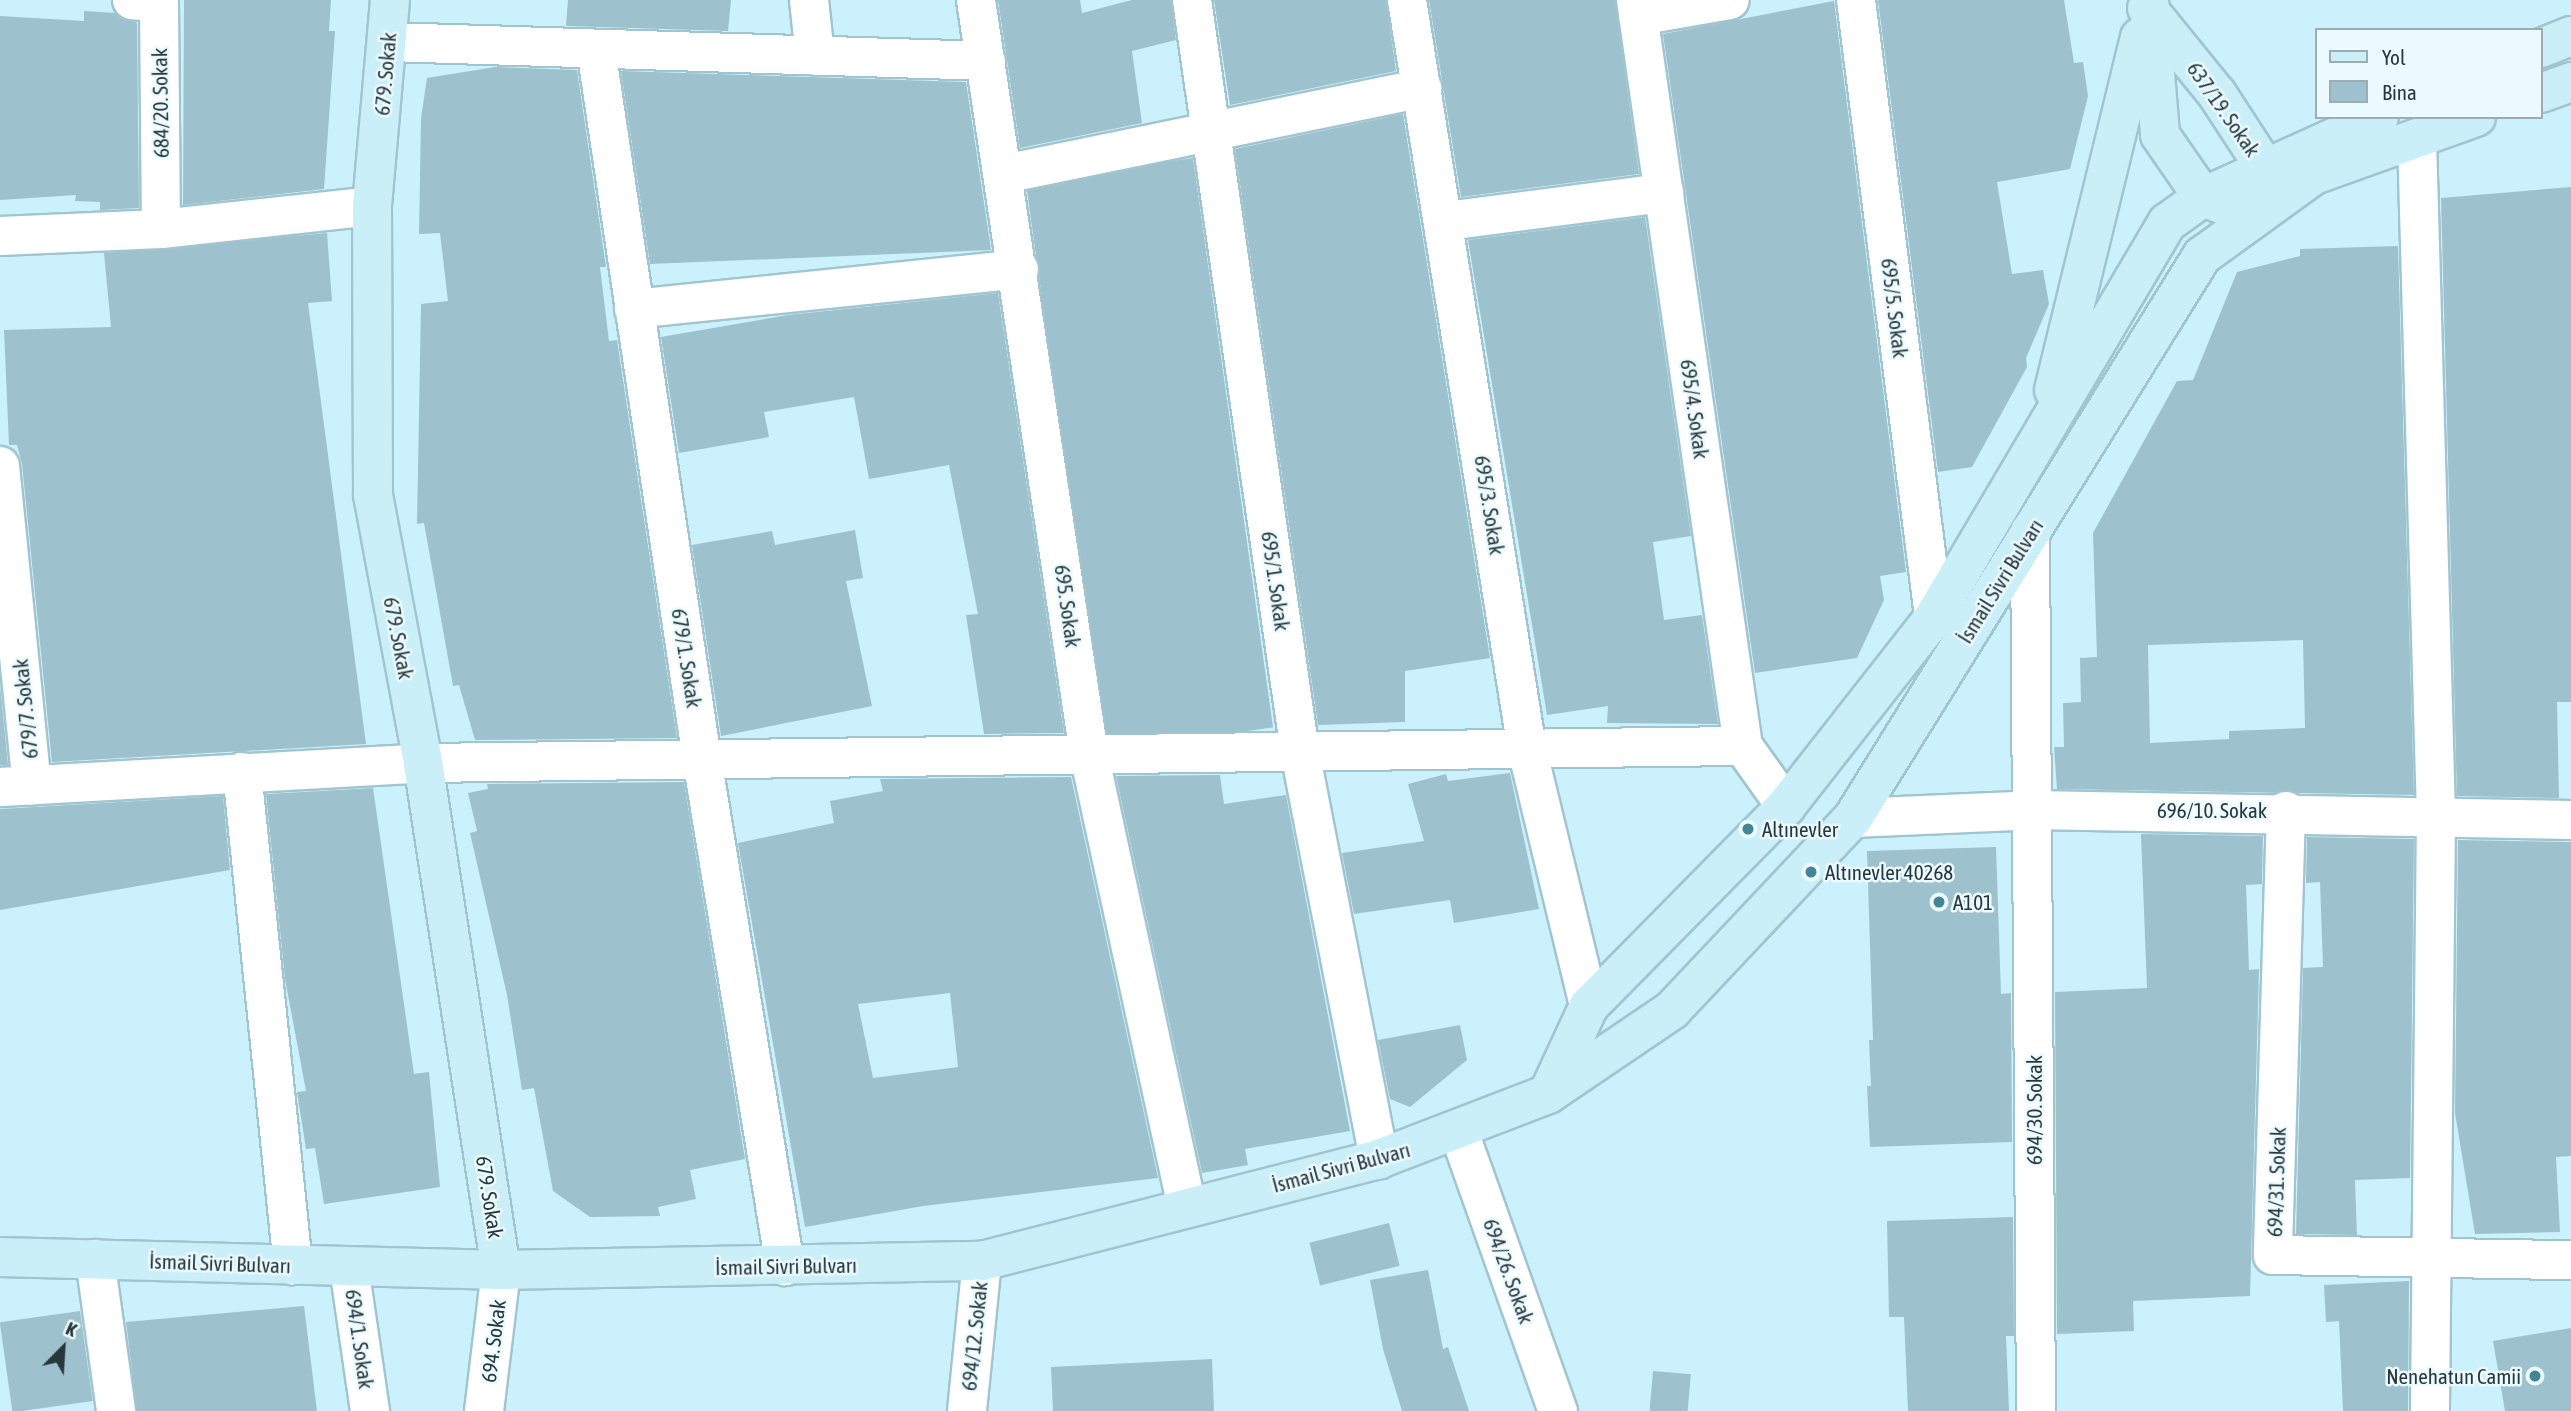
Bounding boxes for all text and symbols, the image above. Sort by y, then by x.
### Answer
legend [2316,28,2543,119]
street label: 679. Sokak [369,31,401,117]
text: Yol [2382,45,2406,69]
street label: 684/20. Sokak [146,48,174,158]
street label: 637/19. Sokak [2182,57,2266,161]
text: Bina [2382,80,2417,104]
street label: 695/5. Sokak [1876,257,1914,359]
street label: 695/4. Sokak [1676,358,1714,460]
street label: 695/3. Sokak [1470,454,1510,556]
street label: İsmail Sivri Bulvarı [1952,514,2048,648]
street label: 695/1. Sokak [1257,530,1295,632]
street label: 695. Sokak [1050,563,1086,649]
street label: 679. Sokak [379,595,419,681]
street label: 679/1. Sokak [667,607,707,709]
street label: 679/7. Sokak [7,658,43,760]
street label: 696/10. Sokak [2157,797,2267,823]
place label: Altınevler [1762,816,1838,842]
marker: Altınevler [1740,821,1756,837]
place label: Altınevler 40268 [1825,859,1953,885]
marker: Altınevler 40268 [1803,864,1819,880]
place label: A101 [1953,889,1993,915]
marker: A101 [1931,894,1947,910]
street label: 694/30. Sokak [2021,1055,2047,1165]
street label: 694/31. Sokak [2261,1127,2291,1237]
street label: İsmail Sivri Bulvarı [1269,1136,1413,1198]
street label: 679. Sokak [471,1154,509,1240]
street label: 694/26. Sokak [1478,1215,1540,1327]
street label: İsmail Sivri Bulvarı [149,1248,291,1278]
street label: İsmail Sivri Bulvarı [715,1252,857,1280]
street label: 694/12. Sokak [956,1280,992,1392]
street label: 694/1. Sokak [341,1288,379,1390]
street label: 694. Sokak [475,1298,511,1384]
north arrow [28,1313,98,1383]
text: K [63,1317,80,1341]
place label: Nenehatun Camii [2386,1363,2521,1389]
marker: Nenehatun Camii [2527,1368,2543,1384]

